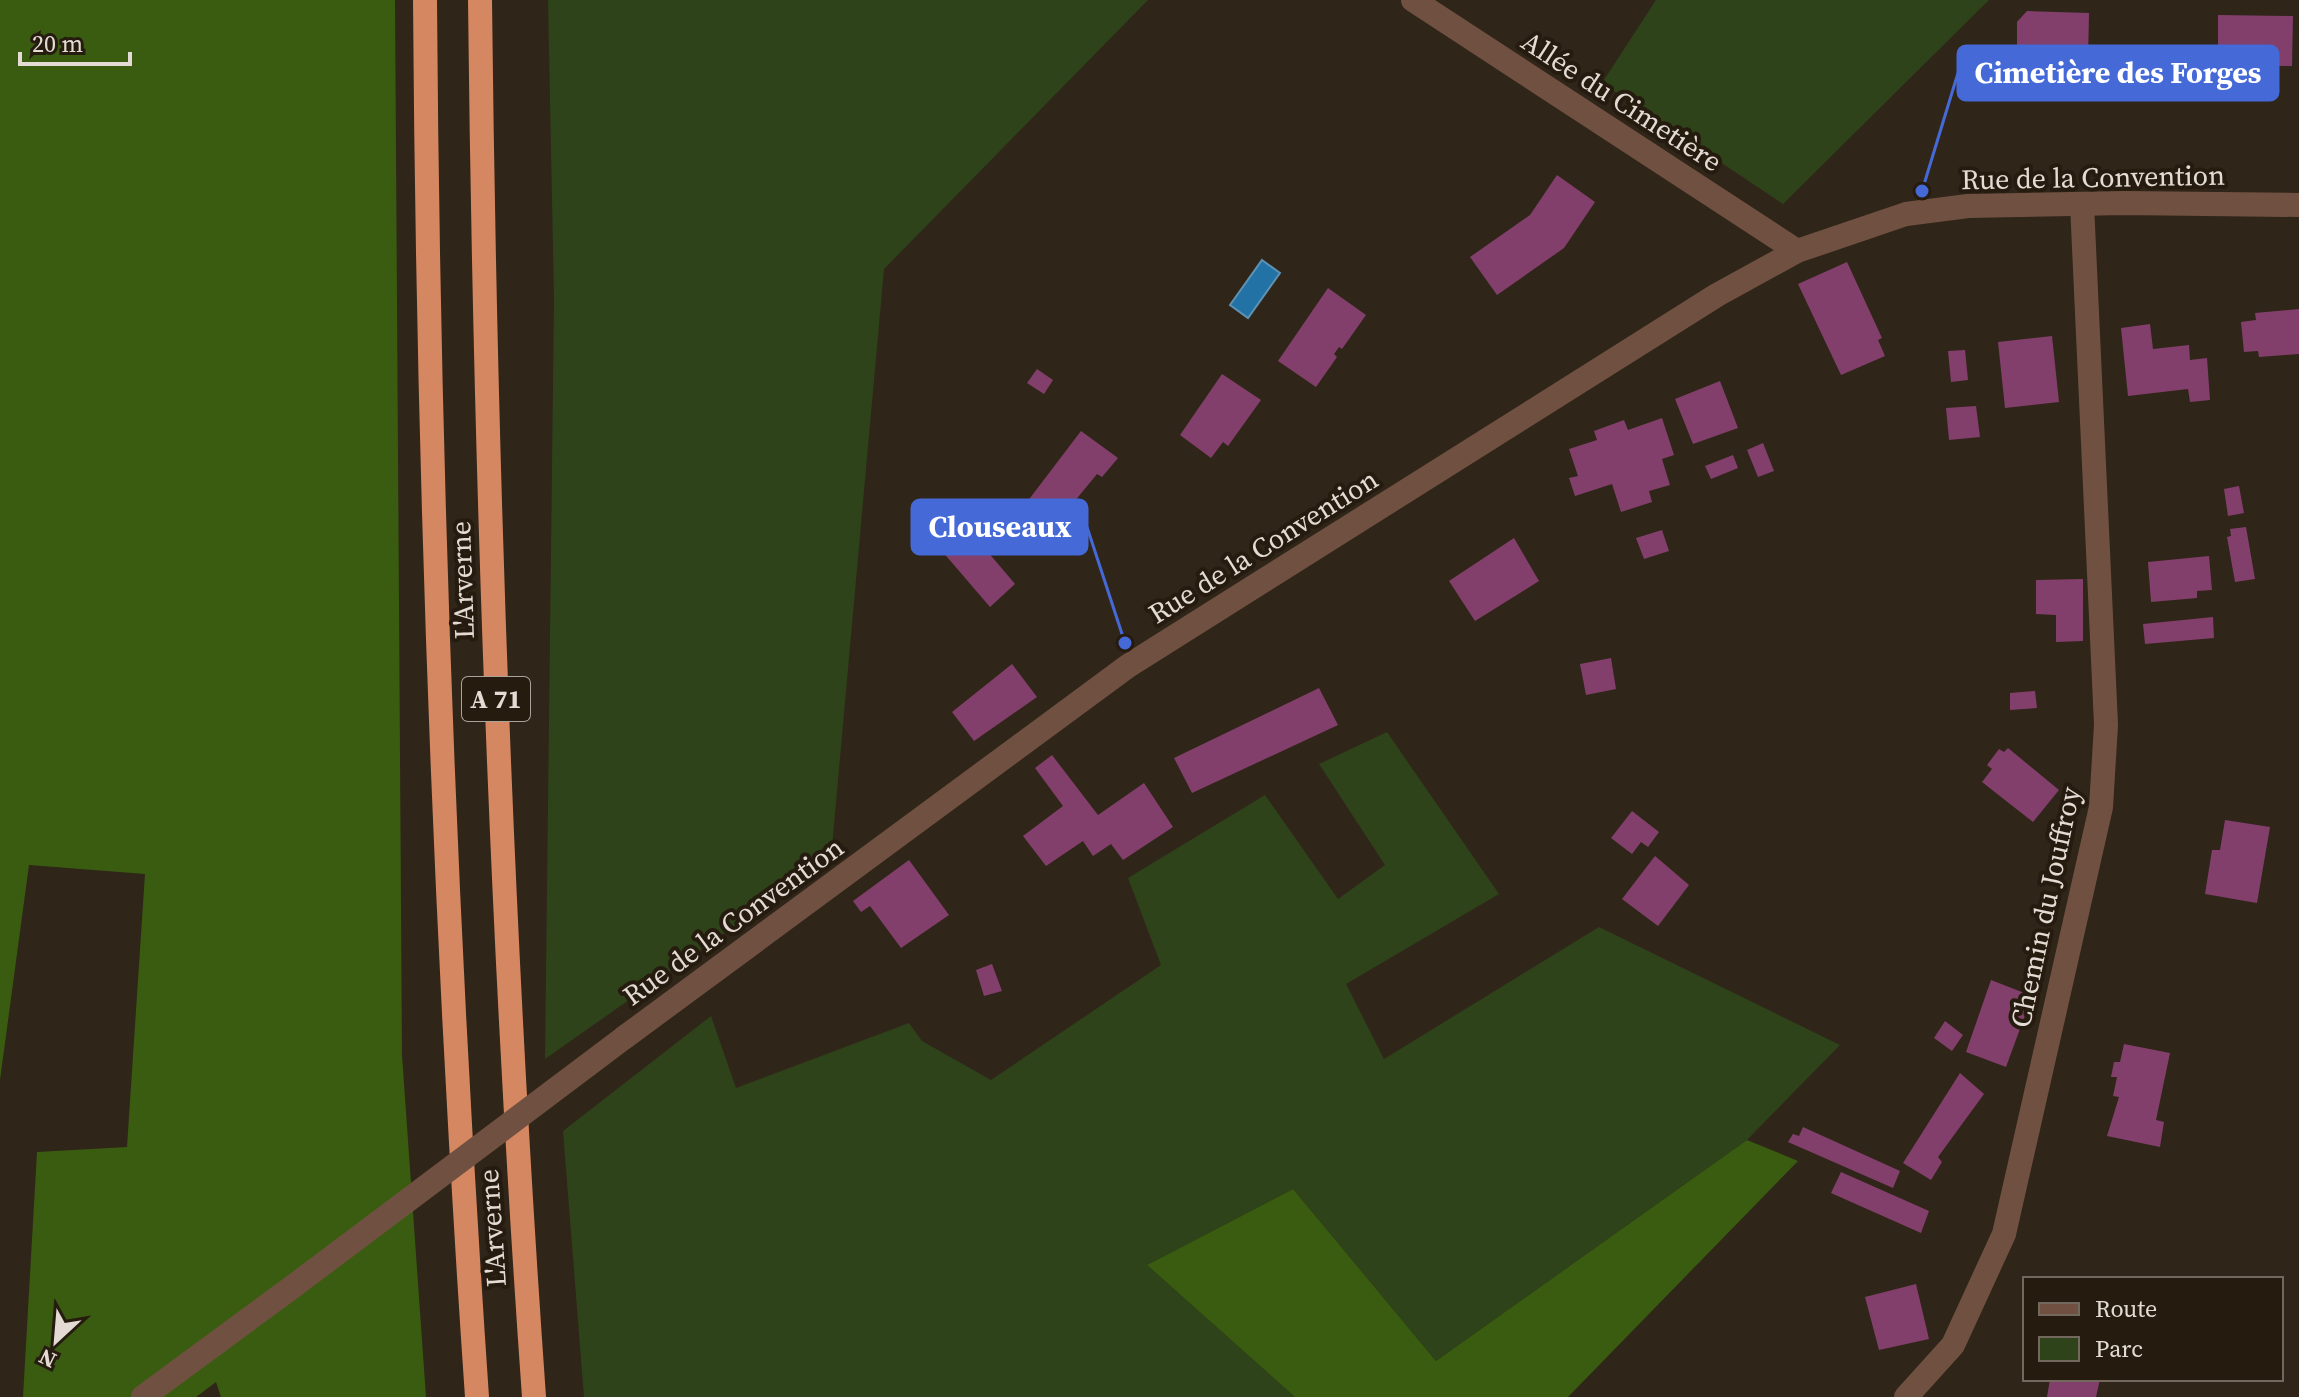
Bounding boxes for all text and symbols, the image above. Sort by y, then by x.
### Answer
scale bar [20,16,130,66]
street label: Allée du Cimetière [1514,22,1730,180]
text: 20 m [32,27,83,60]
callout: Cimetière des Forges [1958,46,2278,100]
text: Cimetière des Forges [1974,52,2262,93]
street label: Rue de la Convention [1961,156,2225,198]
street label: Rue de la Convention [1141,460,1385,632]
callout: Clouseaux [912,500,1087,554]
text: Clouseaux [928,506,1072,547]
street label: L'Arverne [441,520,483,640]
road number: A 71 [462,677,530,721]
street label: Chemin du Jouffroy [2001,783,2089,1031]
street label: Rue de la Convention [615,828,851,1014]
street label: L'Arverne [469,1168,515,1288]
legend [2023,1277,2283,1381]
text: Route [2095,1292,2157,1325]
north arrow [16,1301,96,1381]
text: Parc [2095,1332,2143,1365]
text: N [33,1342,61,1376]

